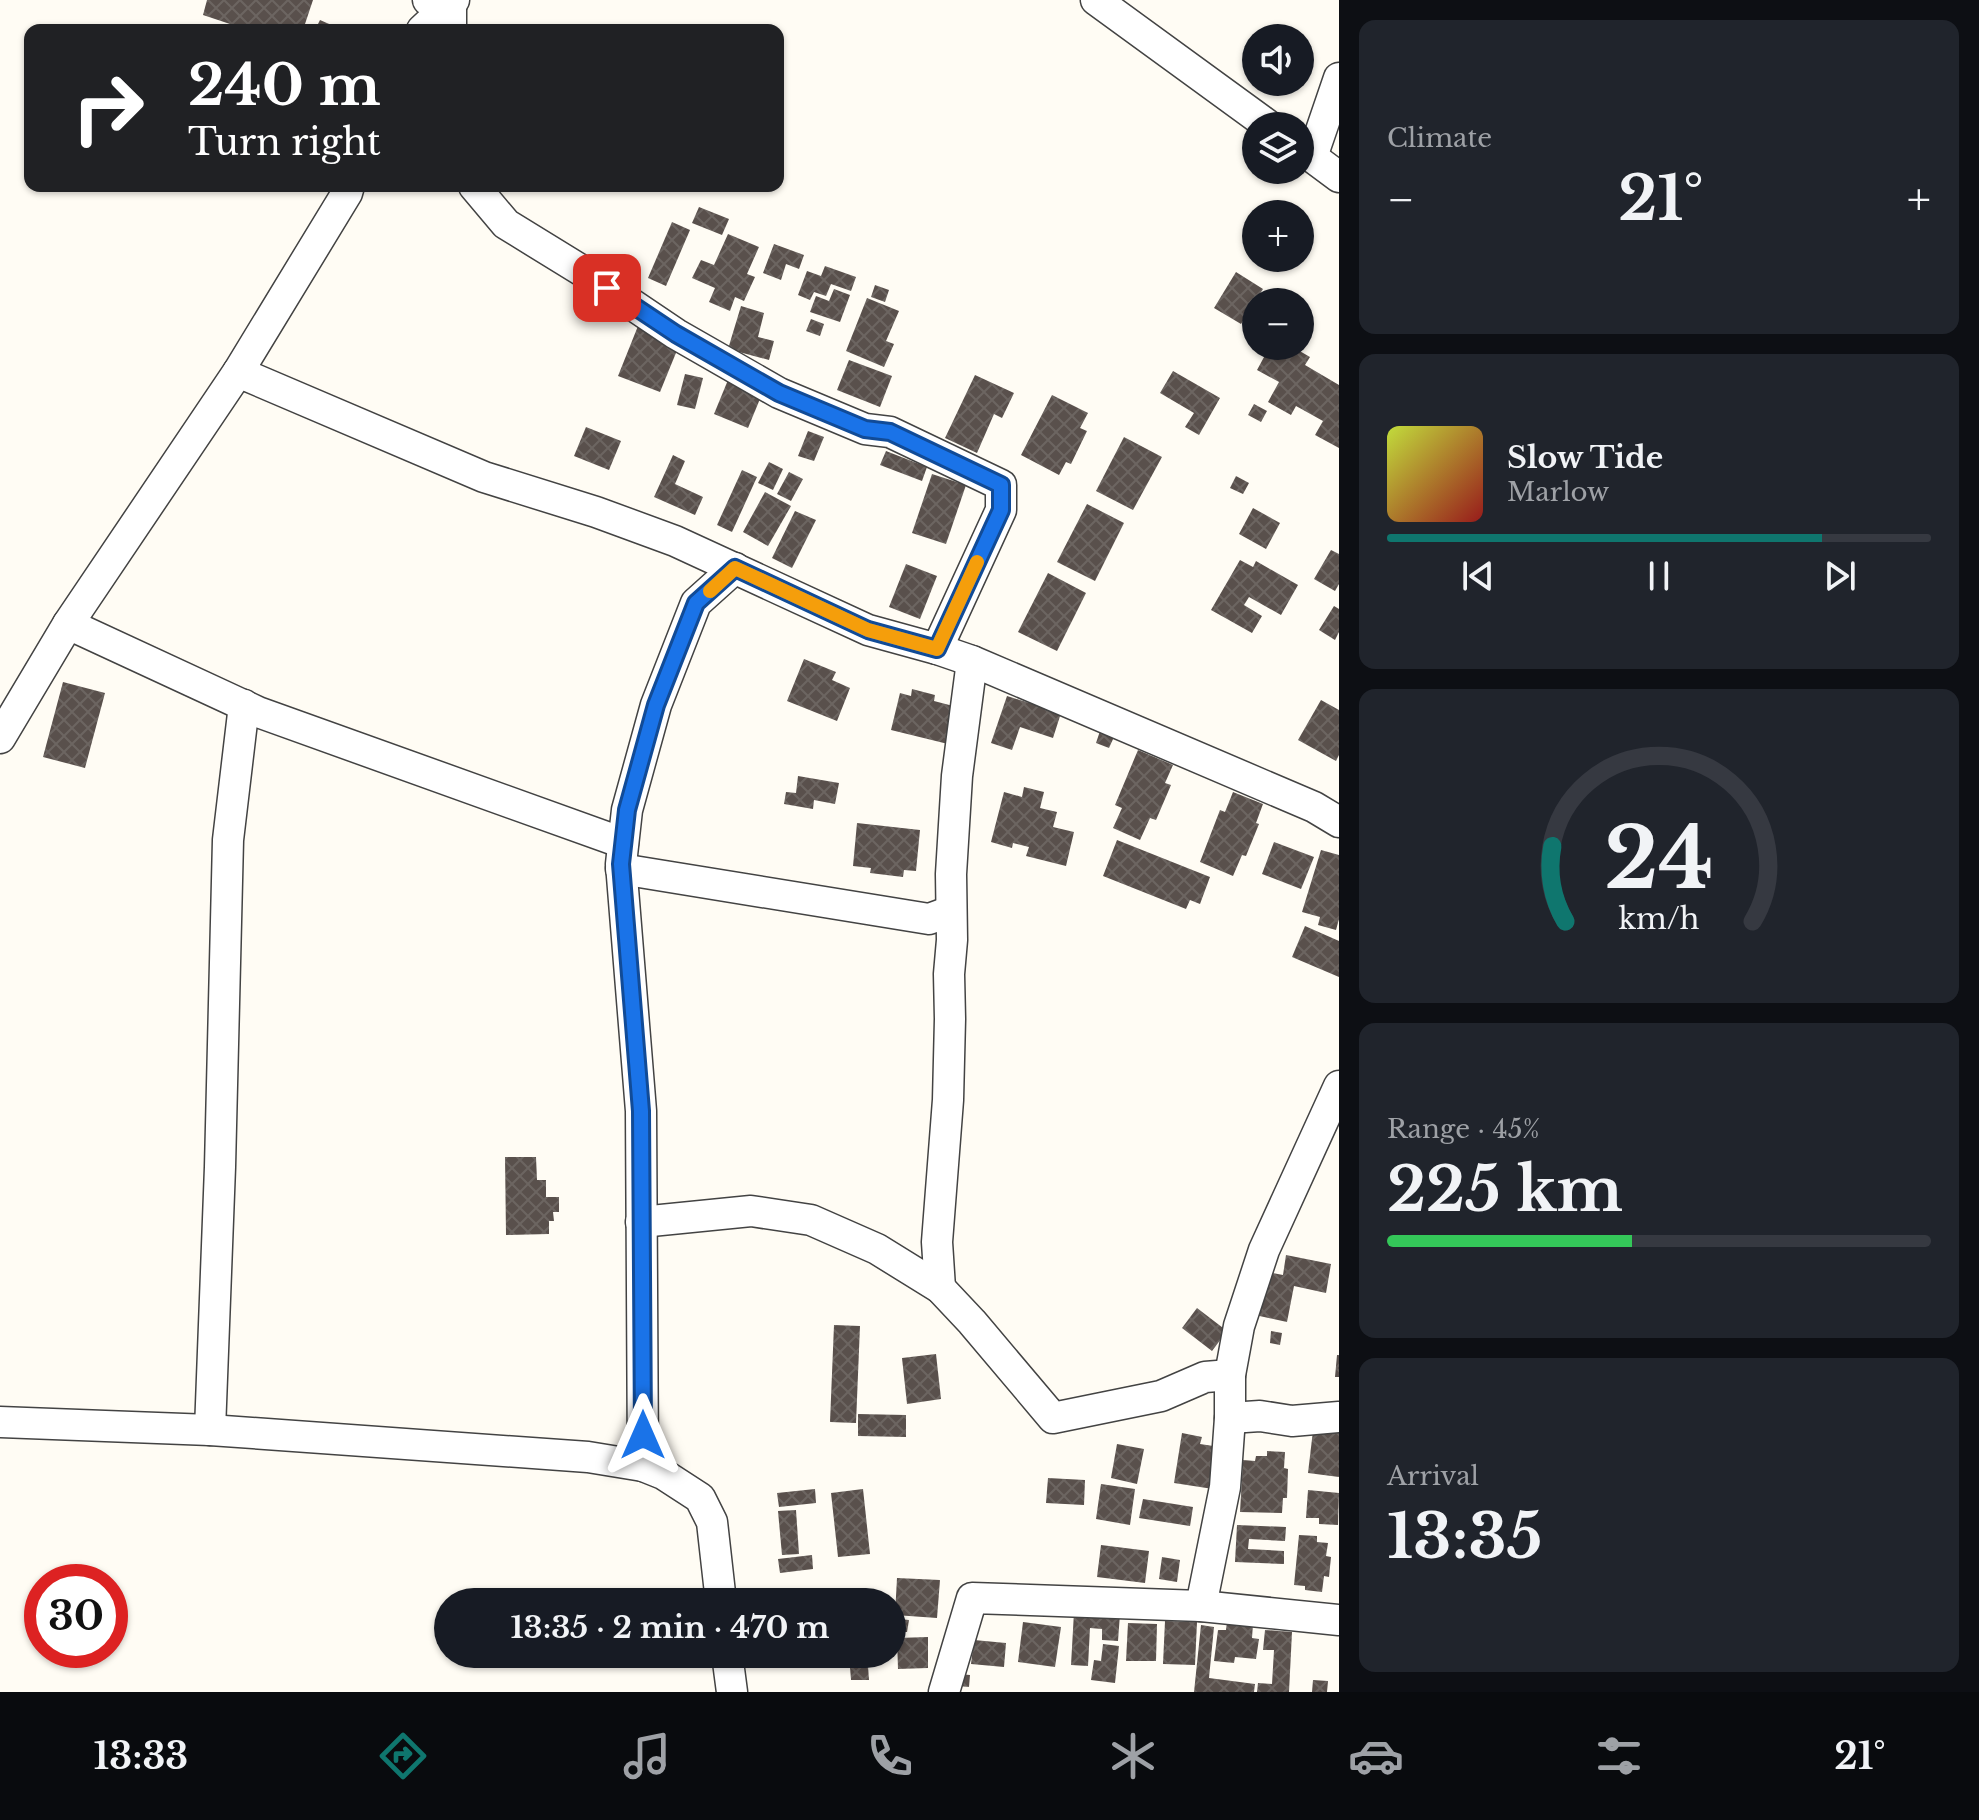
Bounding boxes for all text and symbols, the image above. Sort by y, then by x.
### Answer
map controls [1242,24,1314,360]
button: sound [1242,24,1314,96]
text: 240 m [188,51,381,120]
icon: right [56,56,160,160]
button: layers [1242,112,1314,184]
text: Turn right [188,120,381,165]
text: Climate [1387,122,1492,154]
text: 21° [1618,162,1703,236]
text: − [1387,172,1415,227]
text: + [1907,172,1931,227]
button: + [1242,200,1314,272]
pin [573,254,641,322]
icon: arrive [585,266,629,310]
button: − [1242,288,1314,360]
text: Slow Tide [1507,439,1663,476]
text: Marlow [1507,476,1609,508]
icon: previous [1456,554,1500,598]
icon: pause [1637,554,1681,598]
icon: next [1818,554,1862,598]
text: 24 [1604,807,1714,910]
text: km/h [1618,901,1700,937]
text: Range · 45% [1387,1113,1540,1145]
text: 225 km [1387,1153,1623,1227]
position arrow [601,1393,685,1477]
text: Arrival [1387,1460,1479,1492]
text: 13:35 [1387,1500,1542,1574]
speed limit sign: 30 [24,1564,128,1668]
text: 13:35 · 2 min · 470 m [511,1609,830,1646]
icon: directions [375,1728,431,1784]
icon: music [619,1728,675,1784]
icon: phone [862,1728,918,1784]
icon: climate [1105,1728,1161,1784]
icon: car [1348,1728,1404,1784]
icon: filters [1591,1728,1647,1784]
text: 13:33 [94,1734,188,1779]
text: 21° [1834,1734,1885,1779]

